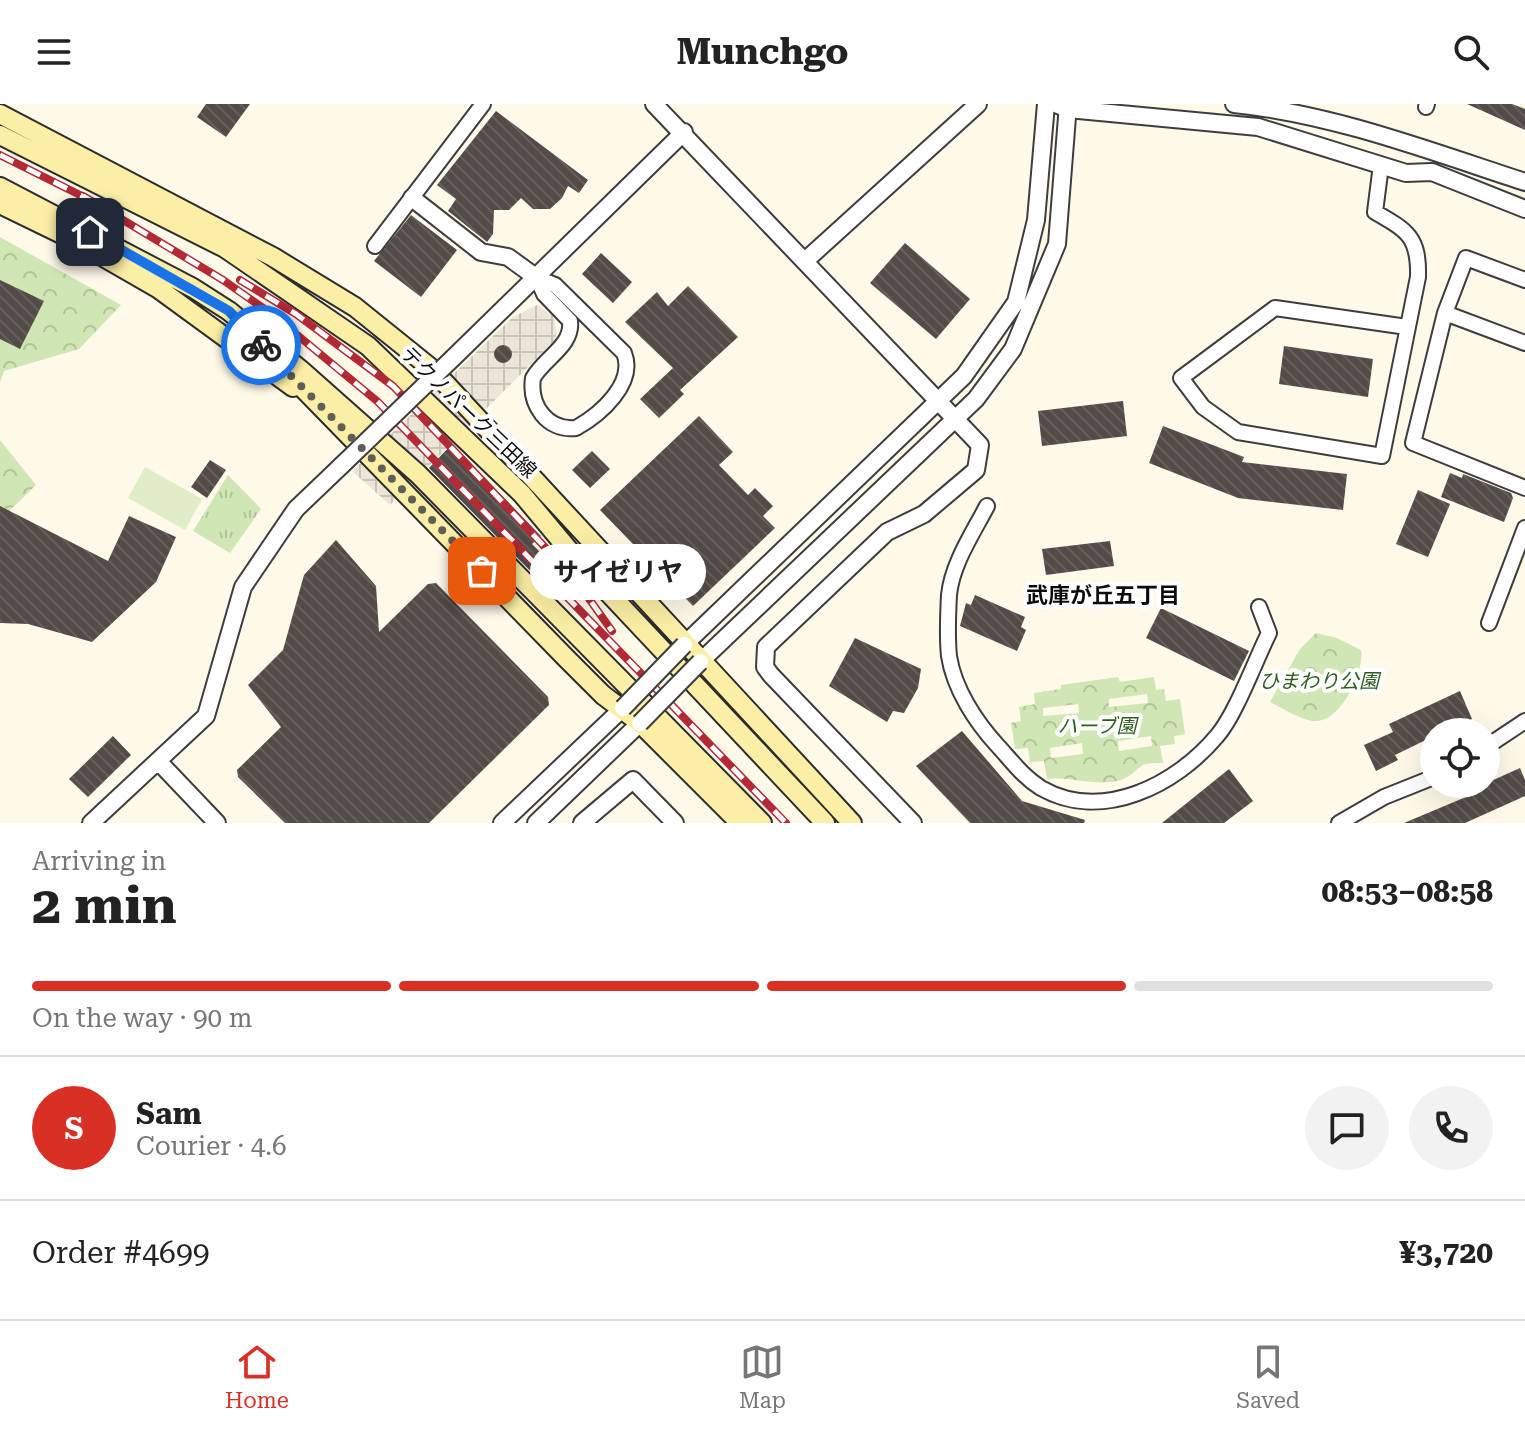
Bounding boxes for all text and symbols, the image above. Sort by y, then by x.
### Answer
icon: menu [32,30,76,74]
icon: search [1449,30,1493,74]
text: Munchgo [677,31,848,73]
pin [56,198,124,266]
icon: home [68,210,112,254]
courier [221,305,301,385]
icon: bike [239,323,283,367]
street label: テクノパーク三田線 [396,341,542,483]
pin [448,537,516,605]
callout: サイゼリヤ [530,543,706,599]
icon: bag [460,549,504,593]
text: サイゼリヤ [553,557,683,587]
district label: 武庫が丘五丁目 [1026,583,1180,608]
park label: ひまわり公園 [1259,669,1382,693]
park label: ハーブ園 [1058,714,1139,738]
map controls [1420,718,1500,798]
button: locate [1420,718,1500,798]
text: Arriving in [32,846,166,876]
text: 08:53–08:58 [1321,874,1493,909]
text: 2 min [32,875,177,936]
text: On the way · 90 m [32,1003,252,1033]
button: chat [1305,1086,1389,1170]
button: phone [1409,1086,1493,1170]
text: Sam [136,1096,202,1131]
text: S [65,1111,83,1146]
text: Courier · 4.6 [136,1131,286,1161]
text: Order #4699 [32,1235,210,1270]
text: ¥3,720 [1399,1235,1493,1270]
tab: Home [225,1340,289,1413]
tab: Map [739,1340,786,1413]
tab: Saved [1236,1340,1300,1413]

